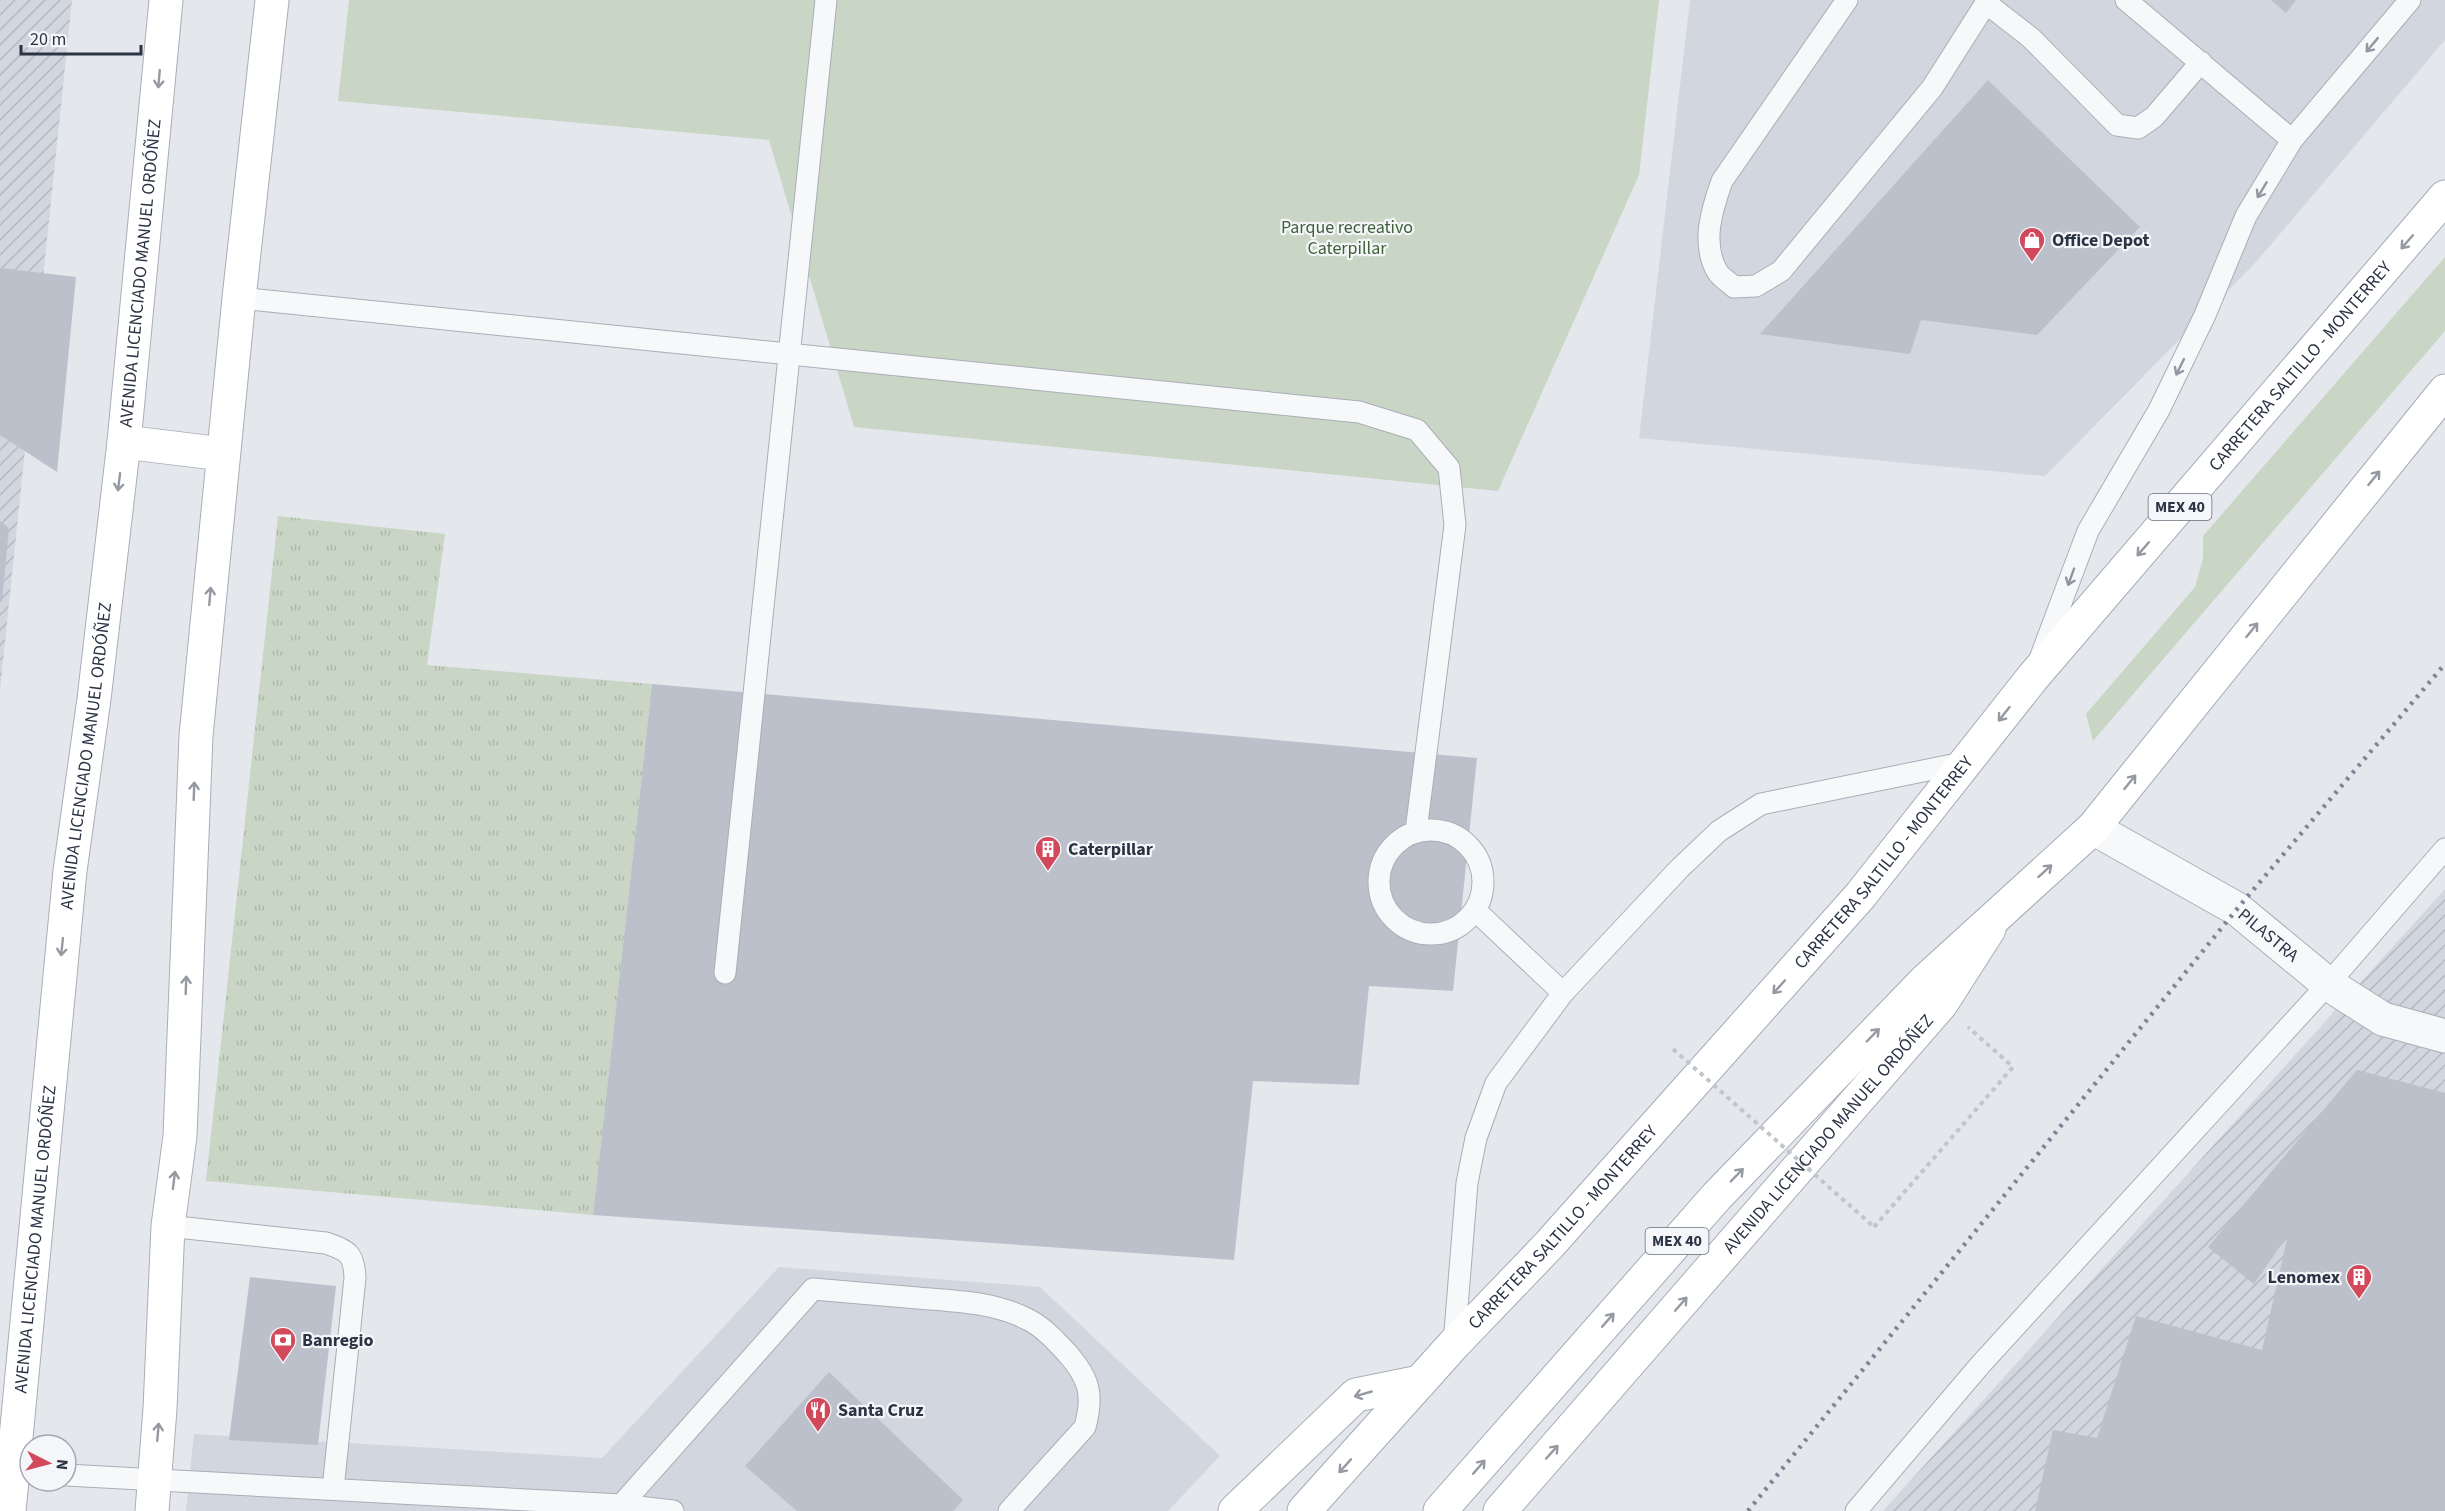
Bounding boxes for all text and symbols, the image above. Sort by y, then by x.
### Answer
scale bar [21,18,141,56]
text: 20 m [30,27,66,52]
one-way arrow [2365,37,2379,52]
one-way arrow [153,69,164,89]
street label: AVENIDA LICENCIADO MANUEL ORDÓÑEZ [113,118,167,428]
one-way arrow [2255,181,2267,198]
park label: Parque recreativo Caterpillar [1281,215,1413,261]
shop icon: Office Depot [2017,225,2047,263]
place label: Office Depot [2052,228,2150,253]
one-way arrow [2400,234,2414,249]
street label: CARRETERA SALTILLO - MONTERREY [2203,255,2397,476]
one-way arrow [2174,358,2186,376]
one-way arrow [2368,471,2381,487]
one-way arrow [114,472,125,492]
road number: MEX 40 [2148,494,2212,520]
one-way arrow [2137,541,2150,557]
one-way arrow [2065,567,2076,586]
one-way arrow [205,587,216,607]
street label: AVENIDA LICENCIADO MANUEL ORDÓÑEZ [54,601,118,911]
one-way arrow [2245,622,2258,638]
one-way arrow [1998,706,2011,722]
street label: CARRETERA SALTILLO - MONTERREY [1788,750,1979,974]
one-way arrow [2123,774,2136,790]
one-way arrow [189,781,200,801]
building icon: Caterpillar [1033,834,1063,872]
place label: Caterpillar [1068,837,1154,862]
one-way arrow [2037,864,2052,878]
street label: PILASTRA [2233,902,2305,968]
one-way arrow [56,936,67,956]
one-way arrow [180,976,192,996]
one-way arrow [1772,979,1786,994]
street label: AVENIDA LICENCIADO MANUEL ORDÓÑEZ [1717,1009,1939,1259]
one-way arrow [1866,1027,1880,1042]
street label: AVENIDA LICENCIADO MANUEL ORDÓÑEZ [8,1084,62,1394]
street label: CARRETERA SALTILLO - MONTERREY [1462,1119,1663,1335]
one-way arrow [1730,1167,1744,1182]
one-way arrow [169,1171,180,1190]
road number: MEX 40 [1646,1228,1708,1254]
building icon: Lenomex [2344,1262,2374,1300]
place label: Lenomex [2268,1265,2340,1290]
one-way arrow [1674,1297,1688,1312]
one-way arrow [1601,1312,1614,1328]
bank icon: Banregio [268,1325,298,1363]
place label: Banregio [302,1328,373,1353]
one-way arrow [1354,1389,1373,1400]
restaurant icon: Santa Cruz [803,1395,833,1433]
place label: Santa Cruz [838,1398,924,1423]
one-way arrow [153,1422,164,1442]
north arrow [18,1433,78,1493]
one-way arrow [1545,1444,1559,1460]
text: N [50,1458,73,1471]
one-way arrow [1338,1458,1352,1473]
one-way arrow [1472,1460,1486,1475]

